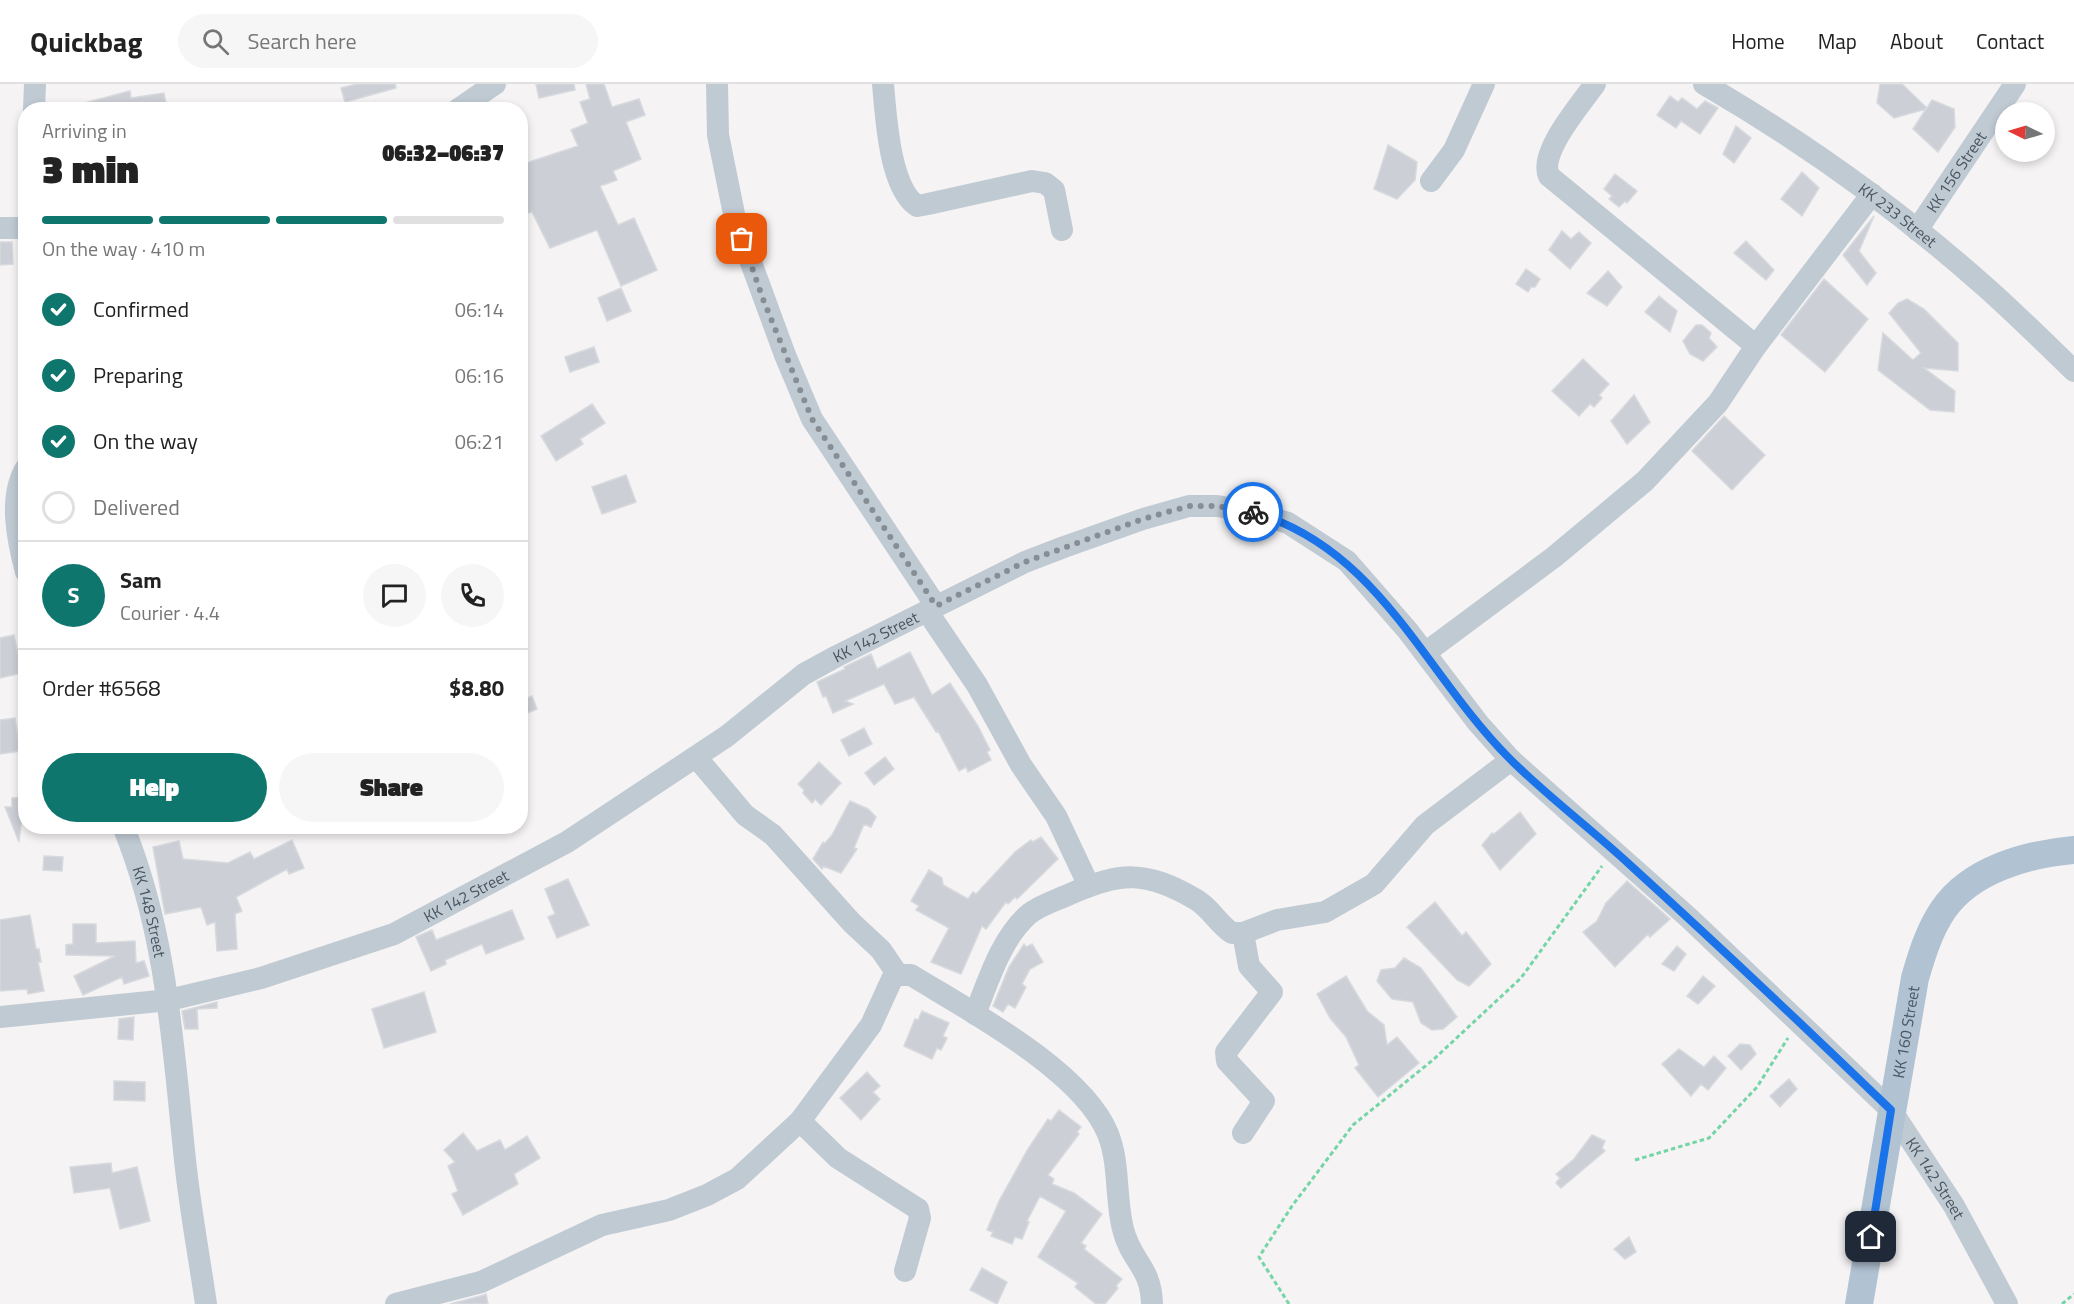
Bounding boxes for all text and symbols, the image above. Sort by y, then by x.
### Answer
search box [178,14,598,68]
text: Quickbag [30,20,142,63]
text: Search here [247,24,357,58]
icon: search [199,25,232,58]
text: Home [1731,25,1785,57]
text: Map [1818,25,1857,57]
text: About [1890,25,1943,57]
text: Contact [1976,25,2044,57]
north arrow [1995,102,2055,162]
map controls [1995,102,2055,162]
text: Arriving in [42,115,127,146]
street label: KK 156 Street [1920,126,1992,217]
text: 06:32–06:37 [382,136,504,170]
text: 3 min [42,139,139,198]
street label: KK 233 Street [1854,177,1943,253]
pin [716,213,767,264]
icon: bag [725,222,758,255]
text: On the way · 410 m [42,233,205,264]
text: Confirmed [93,292,189,326]
icon: check [42,293,75,326]
text: 06:14 [455,294,504,325]
text: Preparing [93,358,183,392]
icon: check [42,359,75,392]
text: 06:16 [455,360,504,391]
text: On the way [93,424,198,458]
icon: check [42,425,75,458]
text: 06:21 [455,426,504,457]
courier [1223,482,1283,542]
text: Delivered [93,490,180,524]
icon: bike [1237,496,1270,529]
text: Sam [120,563,162,597]
button: chat [363,564,426,627]
button: phone [441,564,504,627]
text: S [68,578,79,612]
text: Courier · 4.4 [120,597,220,628]
street label: KK 142 Street [828,605,923,668]
text: Order #6568 [42,671,161,705]
text: $8.80 [449,671,504,705]
button: Help [42,753,267,822]
button: Share [279,753,504,822]
street label: KK 148 Street [126,863,172,960]
street label: KK 142 Street [419,863,513,928]
street label: KK 160 Street [1886,984,1926,1080]
street label: KK 142 Street [1900,1132,1971,1224]
pin [1845,1211,1896,1262]
icon: home [1854,1220,1887,1253]

